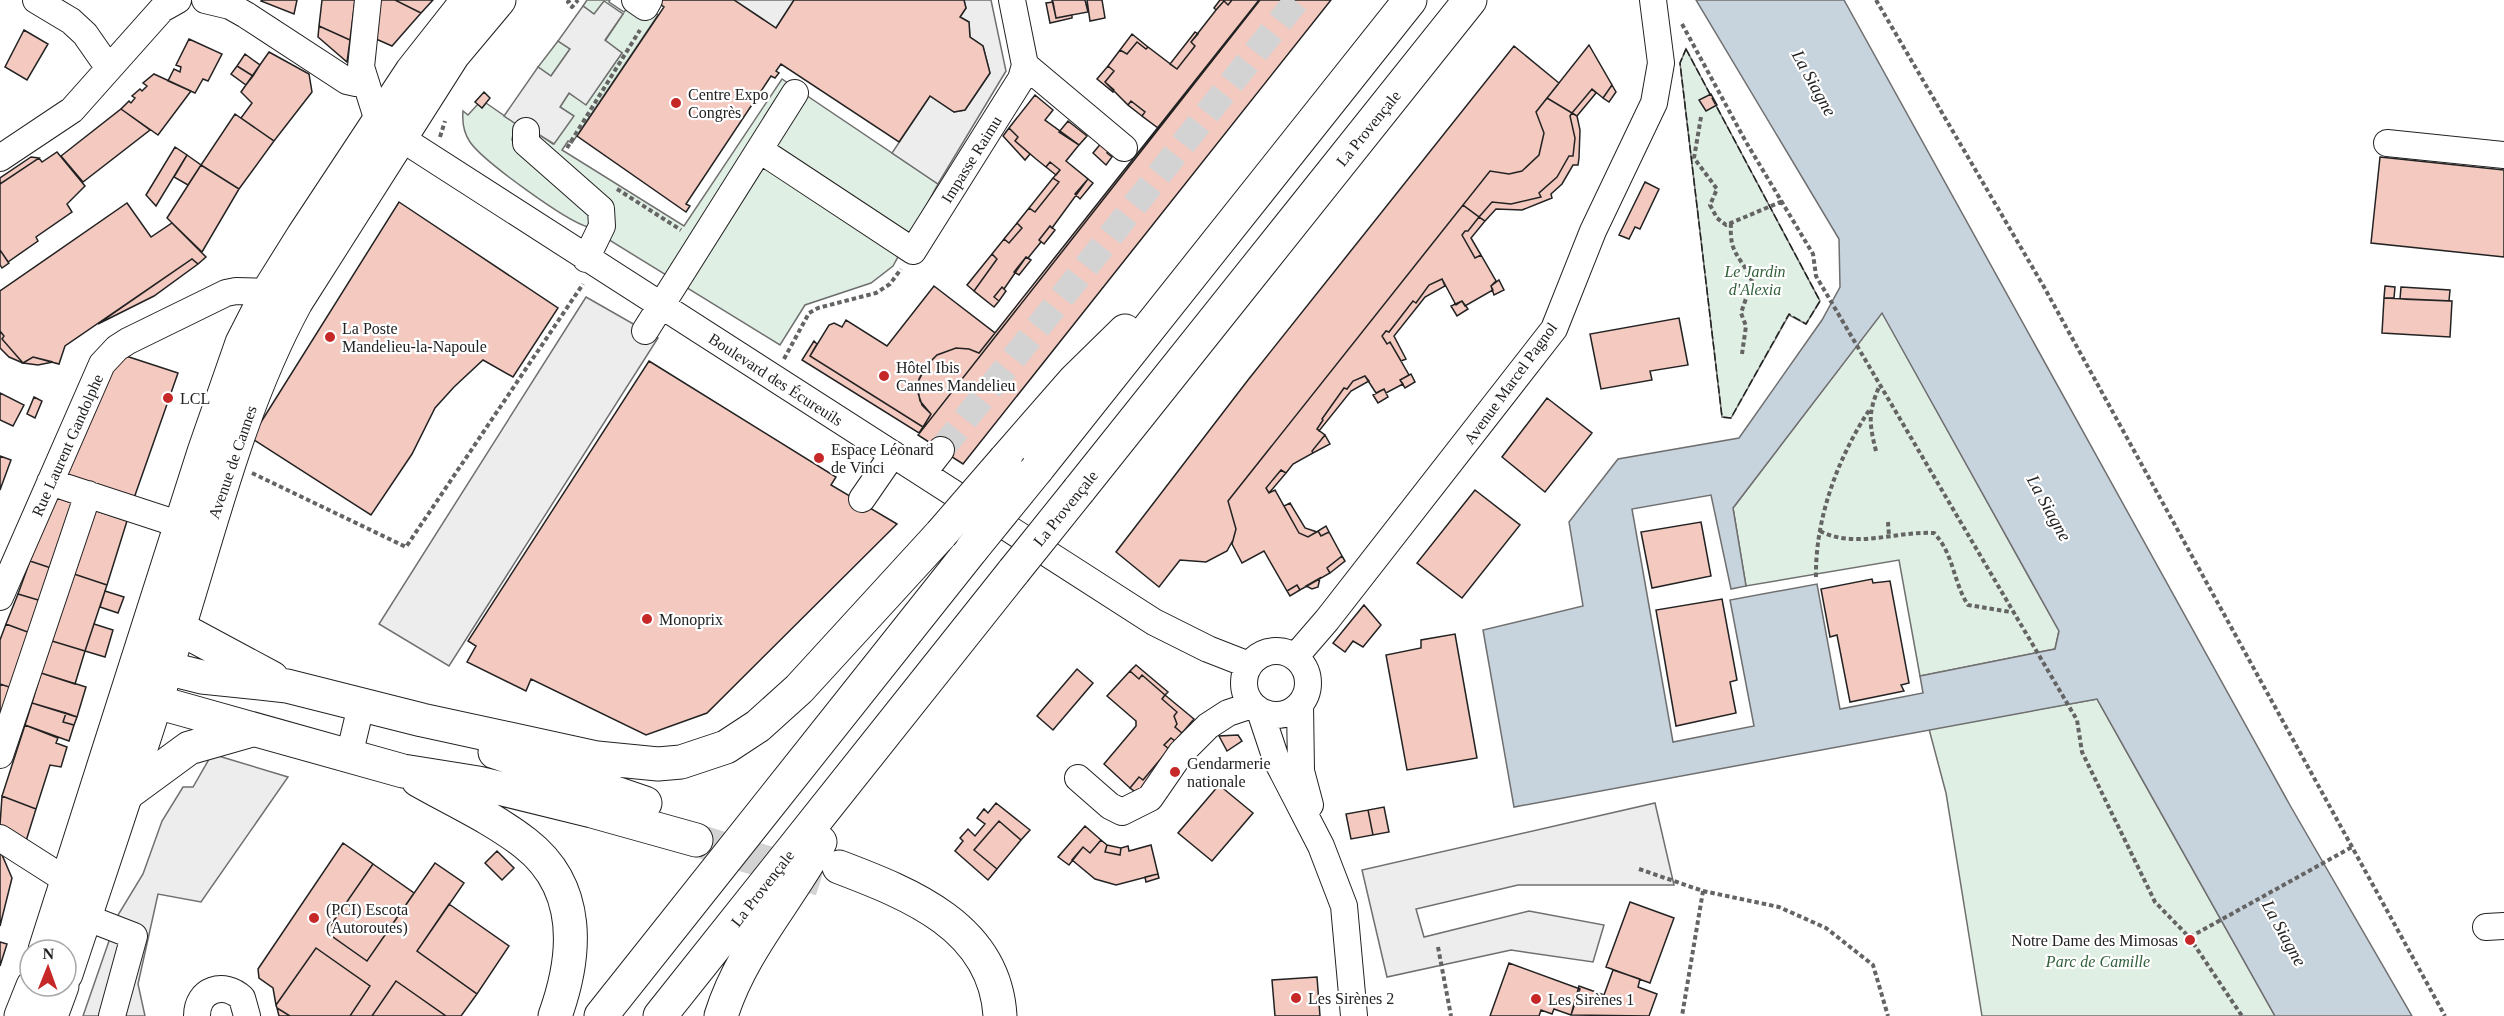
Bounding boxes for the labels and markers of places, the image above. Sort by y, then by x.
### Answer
place label: Centre Expo Congrès [688,86,768,122]
marker: Centre Expo Congrès [669,96,683,110]
place label: La Poste Mandelieu-la-Napoule [342,320,487,356]
marker: La Poste Mandelieu-la-Napoule [323,330,337,344]
place label: Hôtel Ibis Cannes Mandelieu [896,359,1016,394]
marker: Hôtel Ibis Cannes Mandelieu [877,369,891,383]
place label: LCL [180,390,210,407]
marker: LCL [161,391,175,405]
place label: Espace Léonard de Vinci [831,441,934,476]
marker: Espace Léonard de Vinci [812,451,826,465]
place label: Monoprix [659,611,723,629]
marker: Monoprix [640,612,654,626]
place label: Gendarmerie nationale [1187,755,1271,790]
marker: Gendarmerie nationale [1168,765,1182,779]
place label: (PCI) Escota (Autoroutes) [326,901,408,937]
marker: (PCI) Escota (Autoroutes) [307,911,321,925]
place label: Notre Dame des Mimosas [2011,932,2178,949]
marker: Notre Dame des Mimosas [2183,933,2197,947]
place label: Les Sirènes 2 [1308,990,1394,1007]
marker: Les Sirènes 2 [1289,991,1303,1005]
place label: Les Sirènes 1 [1548,991,1634,1008]
marker: Les Sirènes 1 [1529,992,1543,1006]

